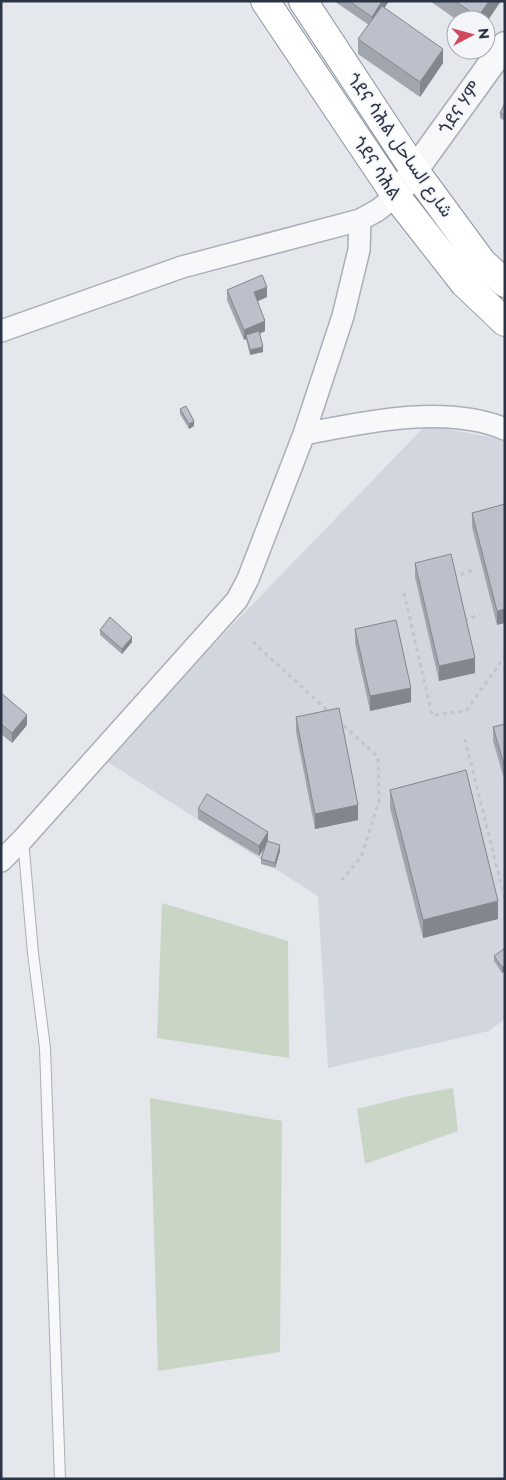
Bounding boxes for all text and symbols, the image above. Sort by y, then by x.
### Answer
north arrow [446,10,496,60]
text: N [474,27,493,40]
street label: ጎደና ሳሕል شارع الساحل [342,69,458,221]
street label: ጎደና ሃም [434,77,486,139]
street label: ጎደና ሳሕል [348,132,406,204]

